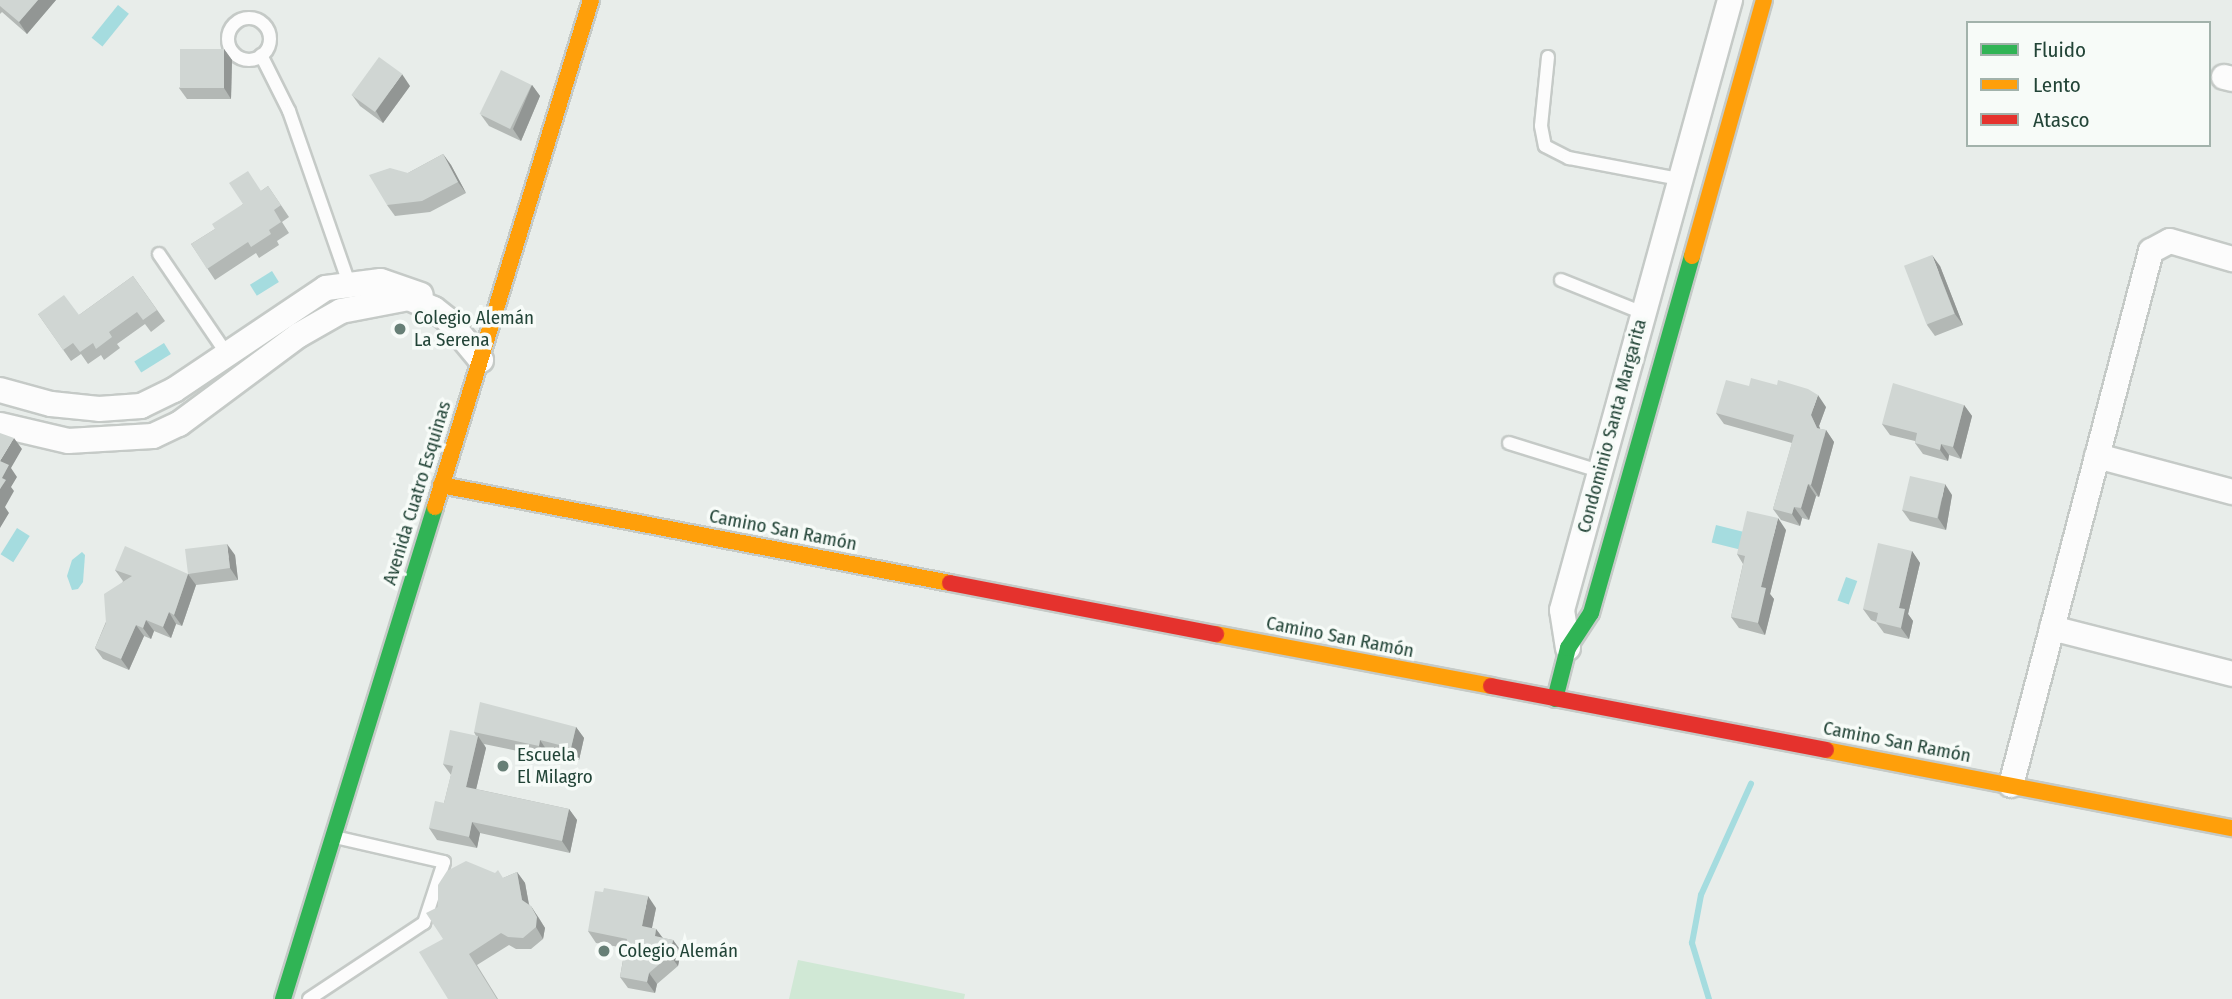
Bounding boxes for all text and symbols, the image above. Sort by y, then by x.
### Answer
legend [1966,21,2211,147]
text: Fluido [2033,37,2086,63]
text: Lento [2033,72,2081,98]
text: Atasco [2033,107,2090,133]
place label: Colegio Alemán La Serena [414,307,534,351]
street label: Condominio Santa Margarita [1572,317,1652,535]
marker: Colegio Alemán La Serena [392,321,408,337]
street label: Avenida Cuatro Esquinas [378,398,456,588]
street label: Camino San Ramón [707,505,859,555]
street label: Camino San Ramón [1264,612,1416,662]
street label: Camino San Ramón [1821,717,1973,767]
place label: Escuela El Milagro [517,744,593,788]
marker: Escuela El Milagro [495,758,511,774]
place label: Colegio Alemán [618,940,738,962]
marker: Colegio Alemán [596,943,612,959]

